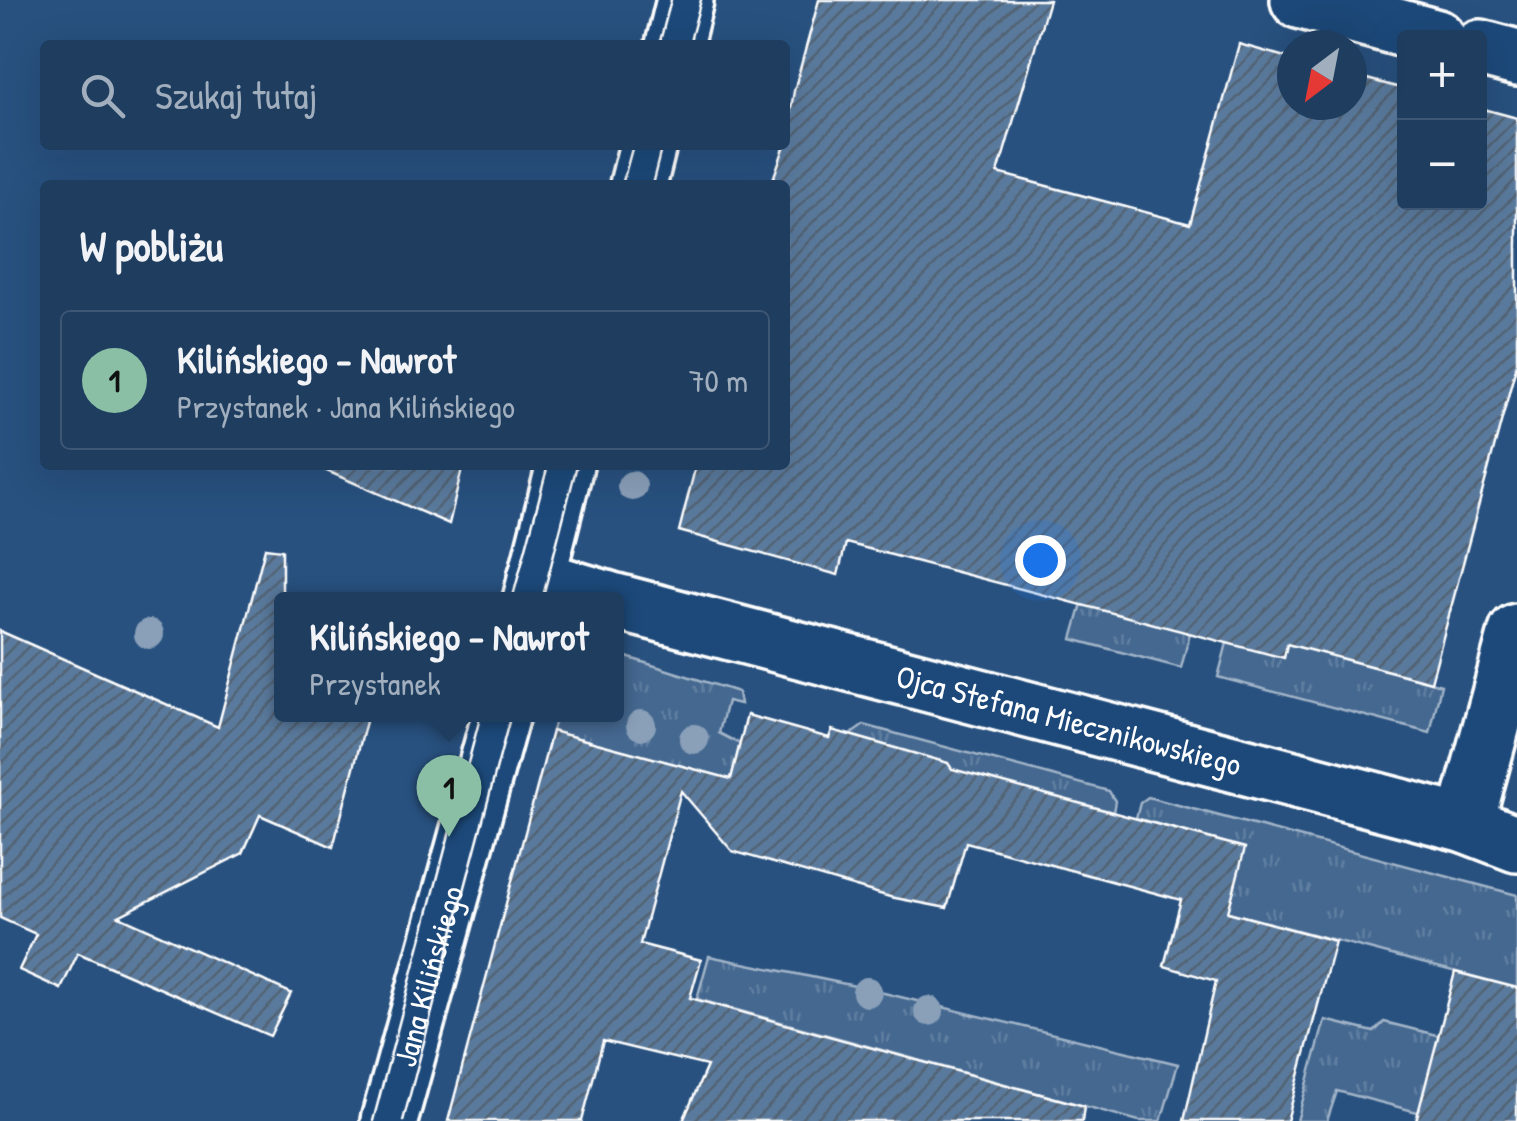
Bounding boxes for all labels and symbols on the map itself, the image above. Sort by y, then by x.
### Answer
north arrow [1277,30,1367,120]
your location [1015,535,1066,586]
street label: Ojca Stefana Miecznikowskiego [892,654,1246,786]
pin: 1 [416,754,482,837]
street label: Jana Kilińskiego [383,881,474,1071]

